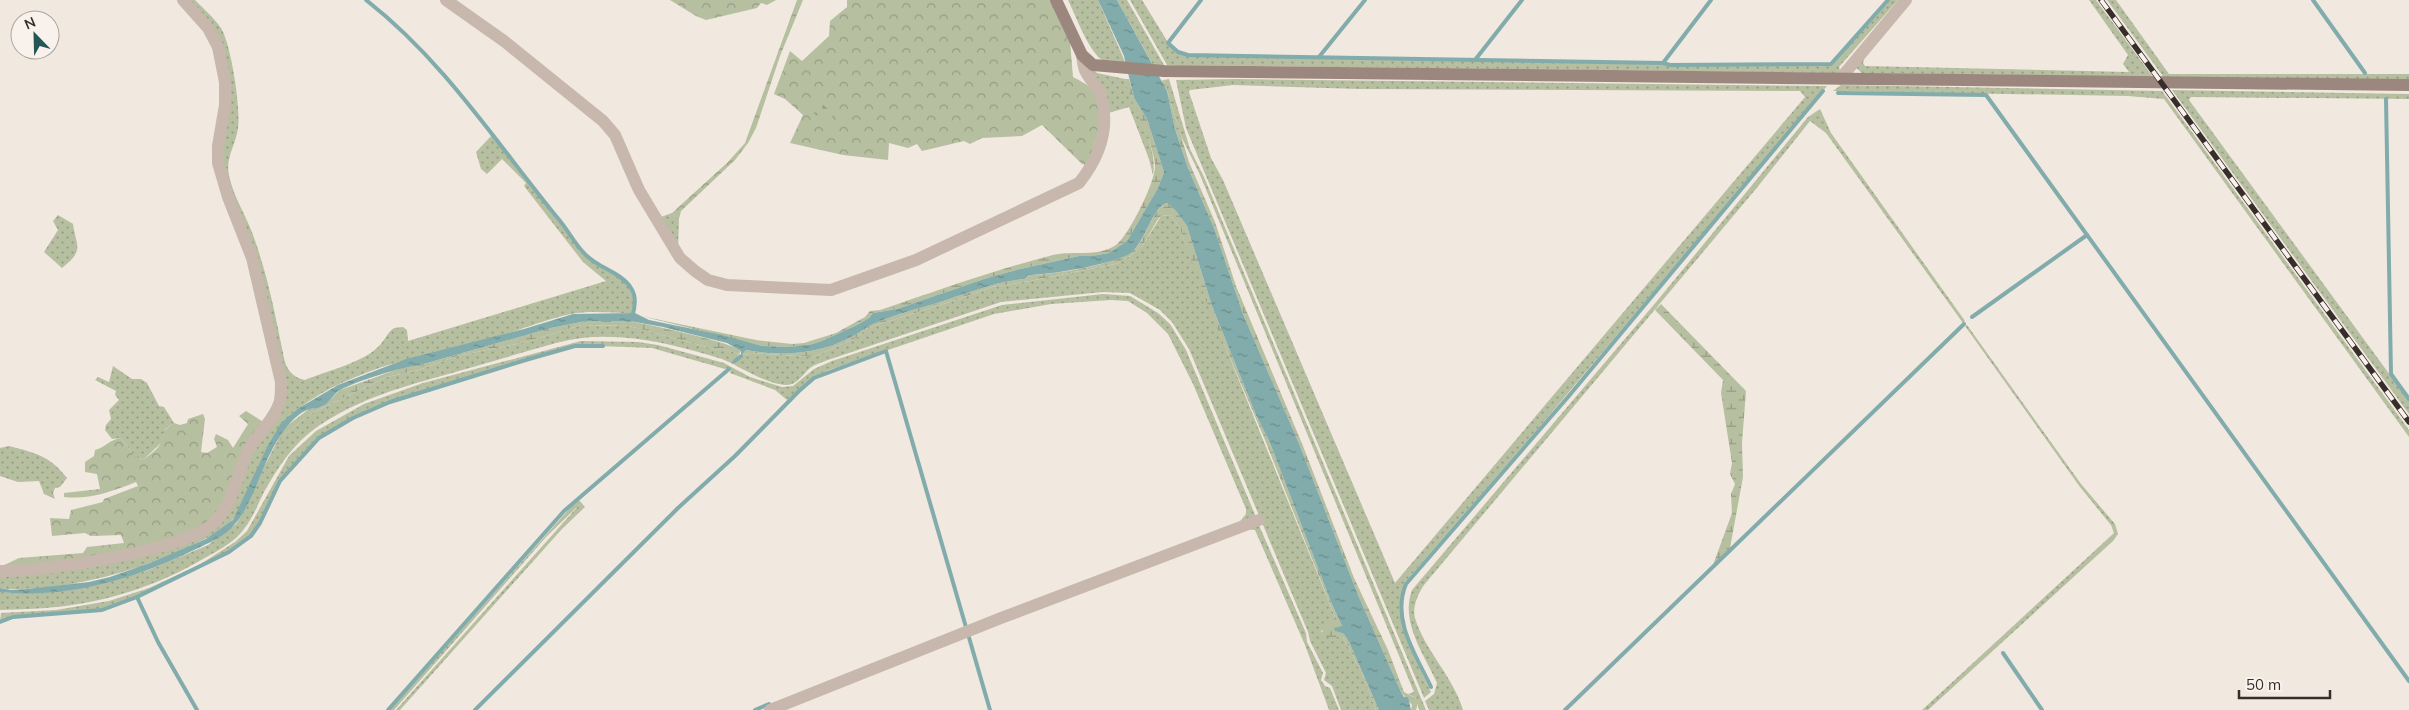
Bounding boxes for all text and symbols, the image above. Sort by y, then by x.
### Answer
north arrow [10,10,60,60]
text: N [22,13,38,33]
scale bar [2239,668,2330,700]
text: 50 m [2246,675,2281,694]

